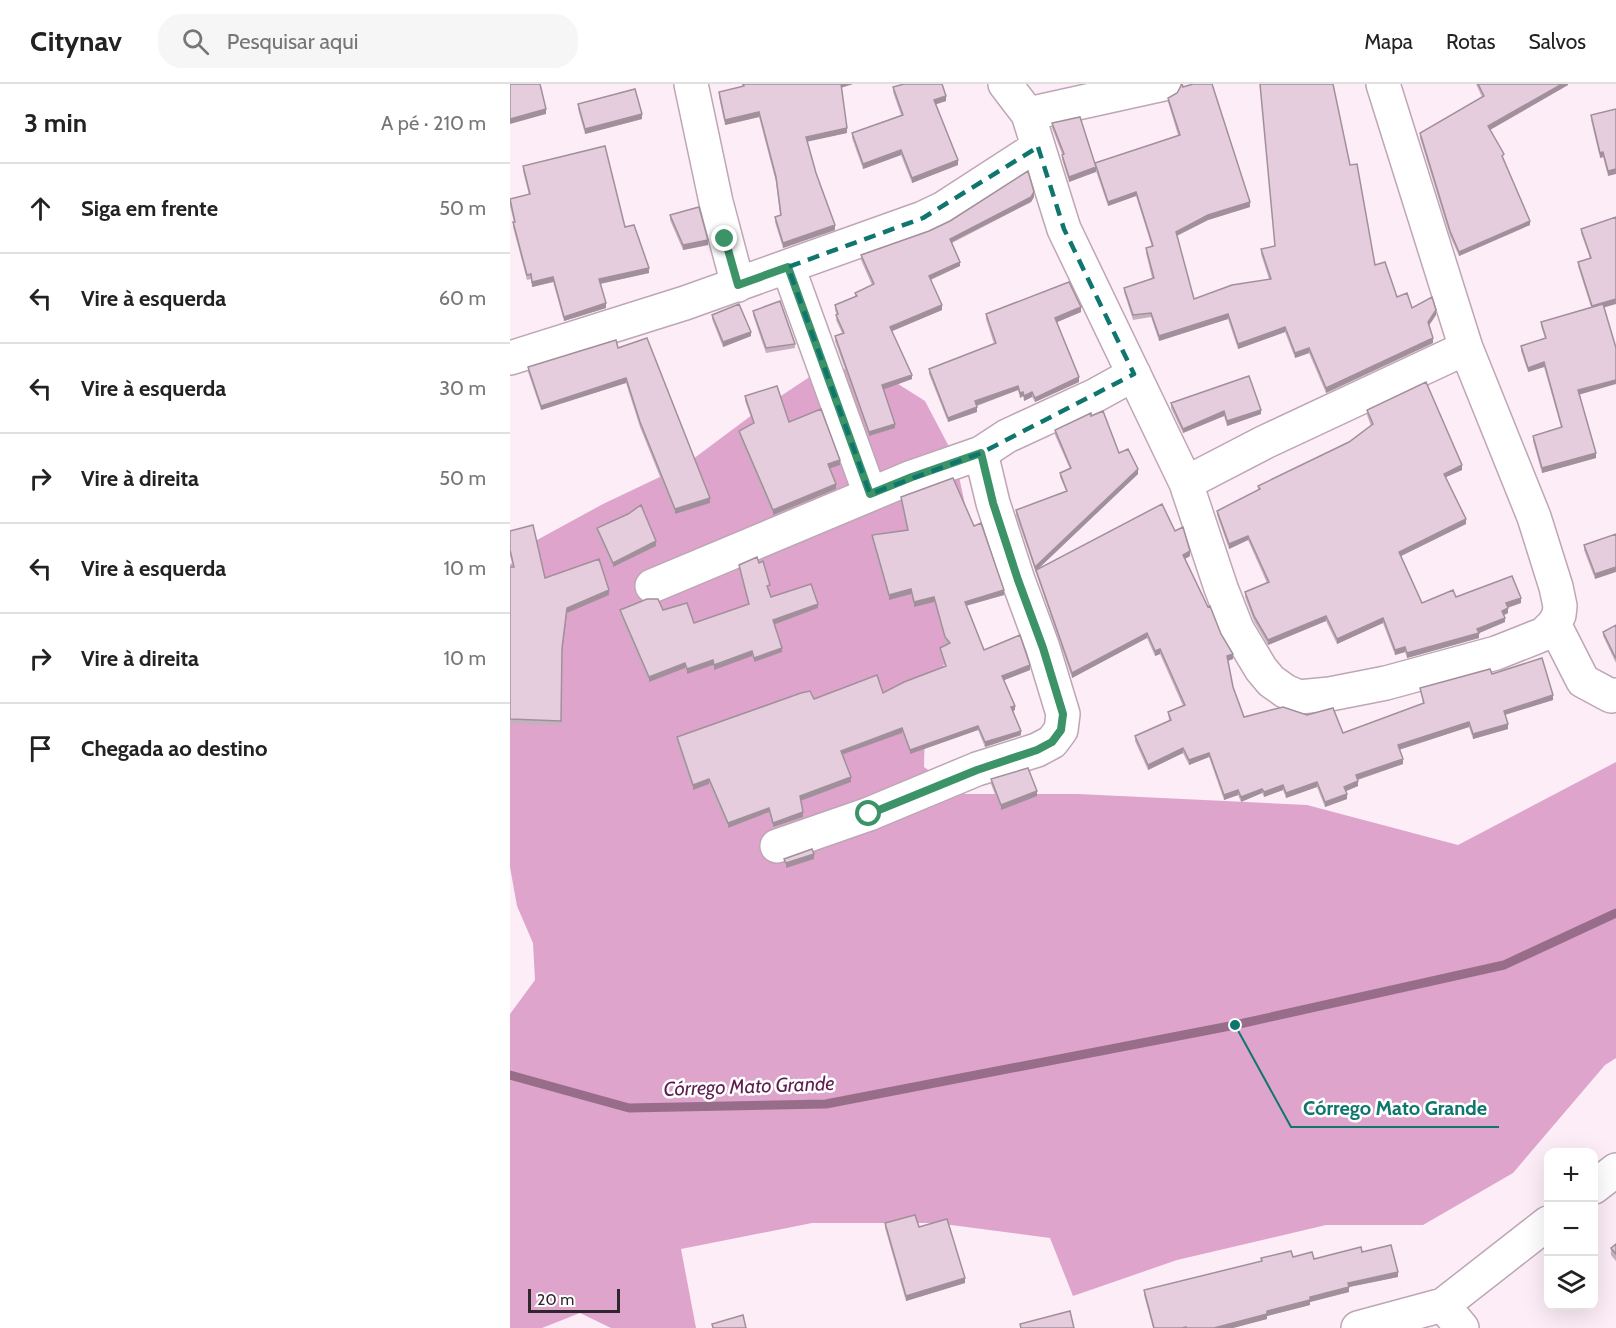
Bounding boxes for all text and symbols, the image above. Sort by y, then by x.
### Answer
search box [158,14,578,68]
text: Citynav [30,24,122,58]
icon: search [179,25,212,58]
text: Pesquisar aqui [227,28,359,55]
text: Mapa [1364,29,1413,54]
text: Rotas [1446,29,1495,54]
text: Salvos [1528,29,1586,54]
text: 3 min [24,107,87,139]
text: A pé · 210 m [381,111,486,135]
icon: ahead [24,192,57,225]
text: Siga em frente [81,195,218,222]
text: 50 m [439,196,486,220]
route end [711,225,737,251]
icon: left [24,282,57,315]
text: Vire à esquerda [81,285,226,312]
text: 60 m [439,286,486,310]
icon: left [24,372,57,405]
text: Vire à esquerda [81,375,226,402]
text: 30 m [439,376,486,400]
icon: right [24,462,57,495]
text: Vire à direita [81,465,199,492]
text: 50 m [439,466,486,490]
icon: left [24,552,57,585]
text: Vire à esquerda [81,555,226,582]
text: 10 m [443,556,486,580]
icon: right [24,642,57,675]
text: Vire à direita [81,645,199,672]
text: 10 m [443,646,486,670]
icon: arrive [24,732,57,765]
text: Chegada ao destino [81,735,267,762]
route start [855,800,881,826]
water label: Córrego Mato Grande [663,1071,835,1101]
callout: Córrego Mato Grande [1291,1089,1499,1127]
text: Córrego Mato Grande [1303,1096,1487,1120]
map controls [1544,1148,1598,1310]
button: + [1544,1148,1598,1202]
button: − [1544,1202,1598,1256]
button: layers [1544,1256,1598,1310]
scale bar [528,1286,620,1314]
text: 20 m [537,1290,574,1309]

